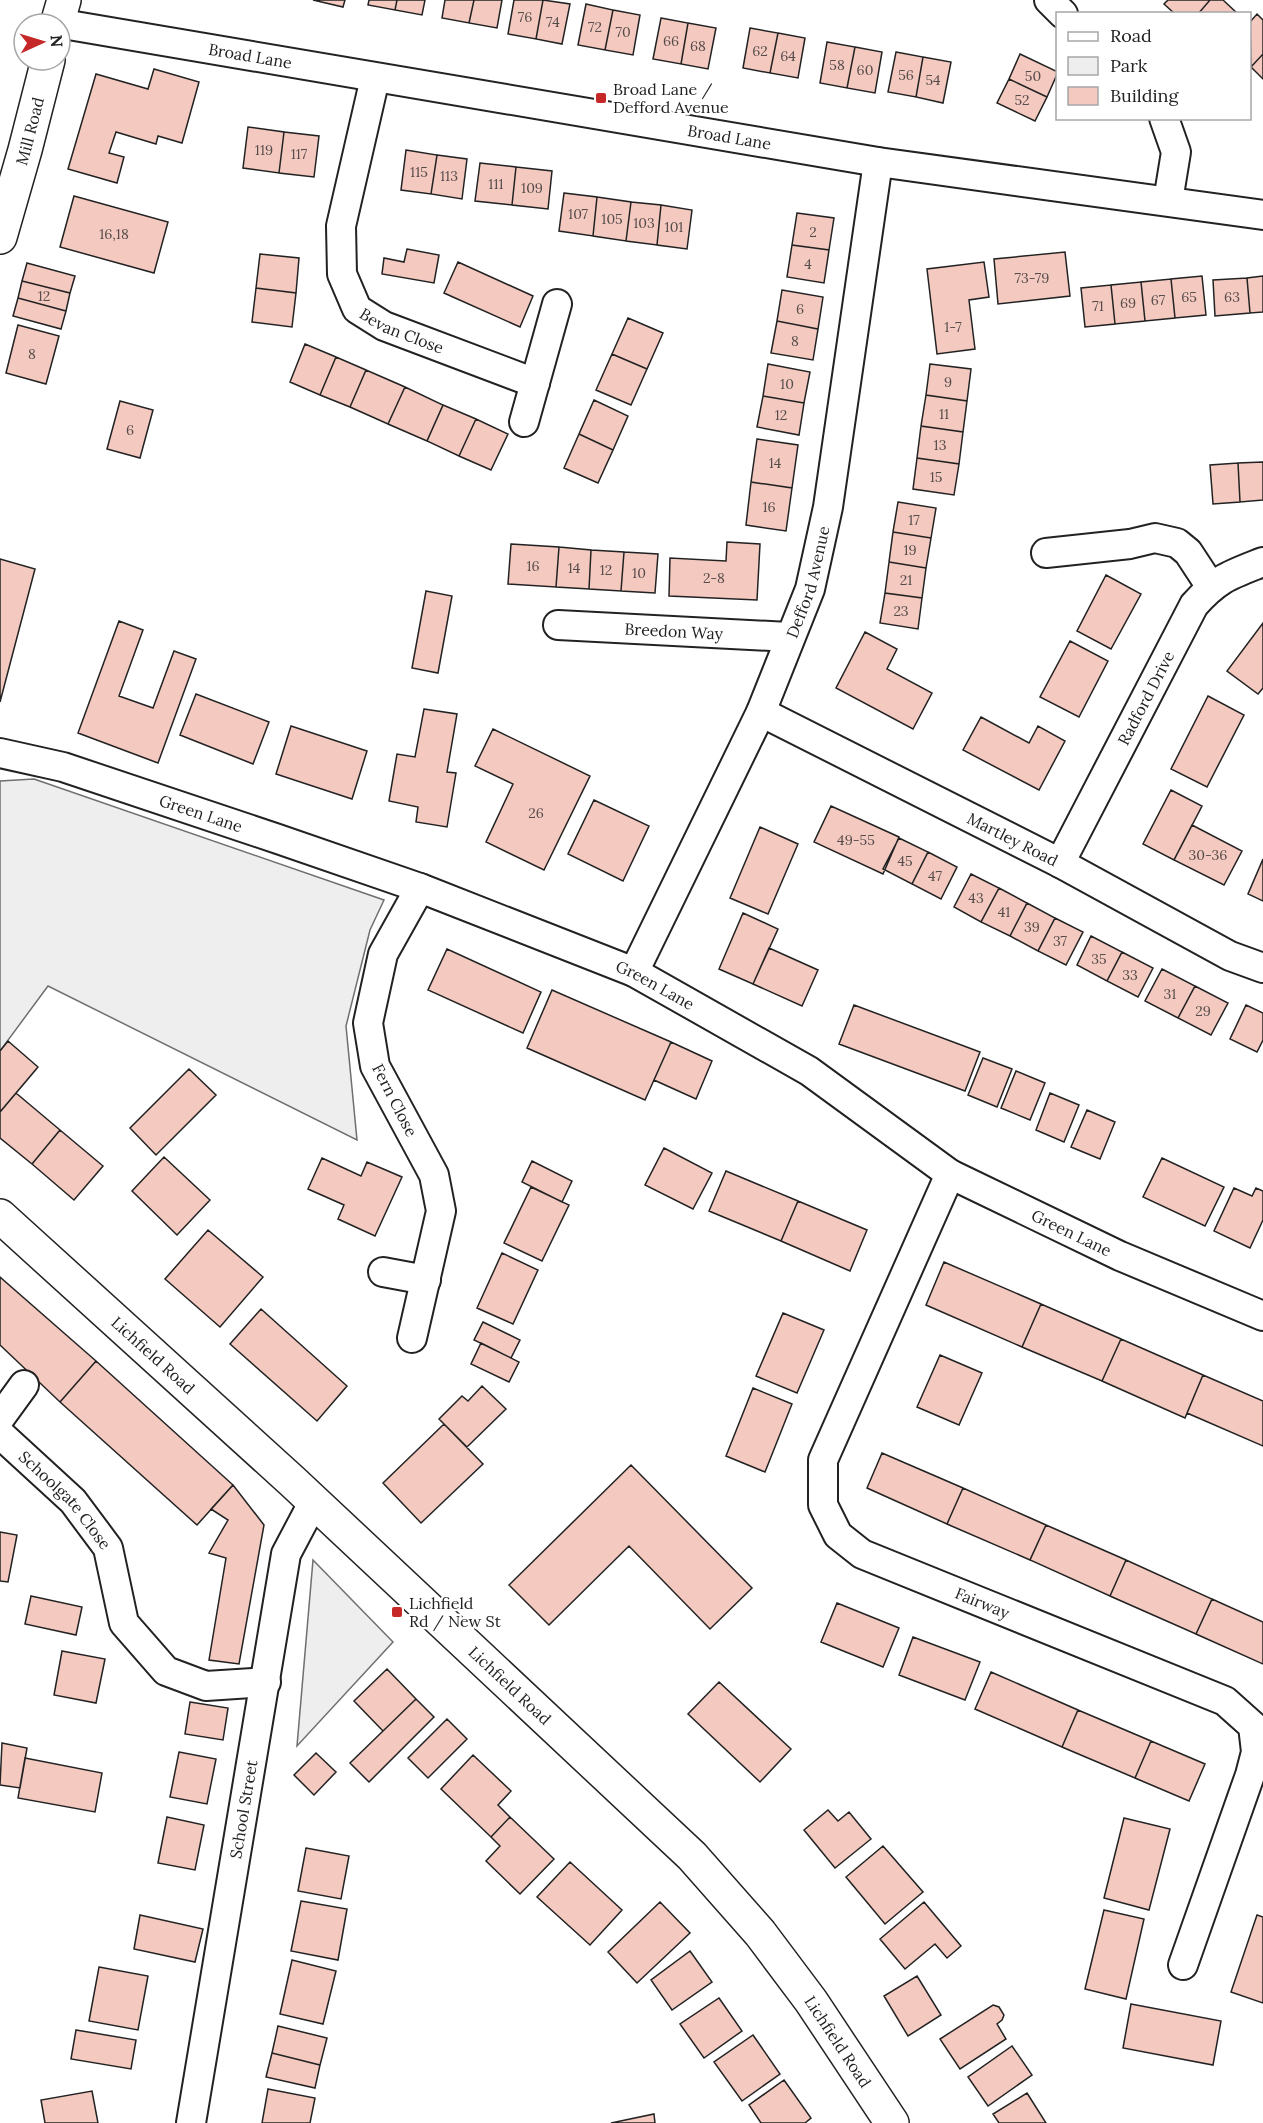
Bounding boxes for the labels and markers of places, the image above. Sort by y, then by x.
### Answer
place label: Broad Lane / Defford Avenue [613,79,729,117]
marker: Broad Lane / Defford Avenue [594,91,608,105]
place label: Lichfield Rd / New St [409,1593,502,1632]
marker: Lichfield Rd / New St [390,1605,404,1619]

